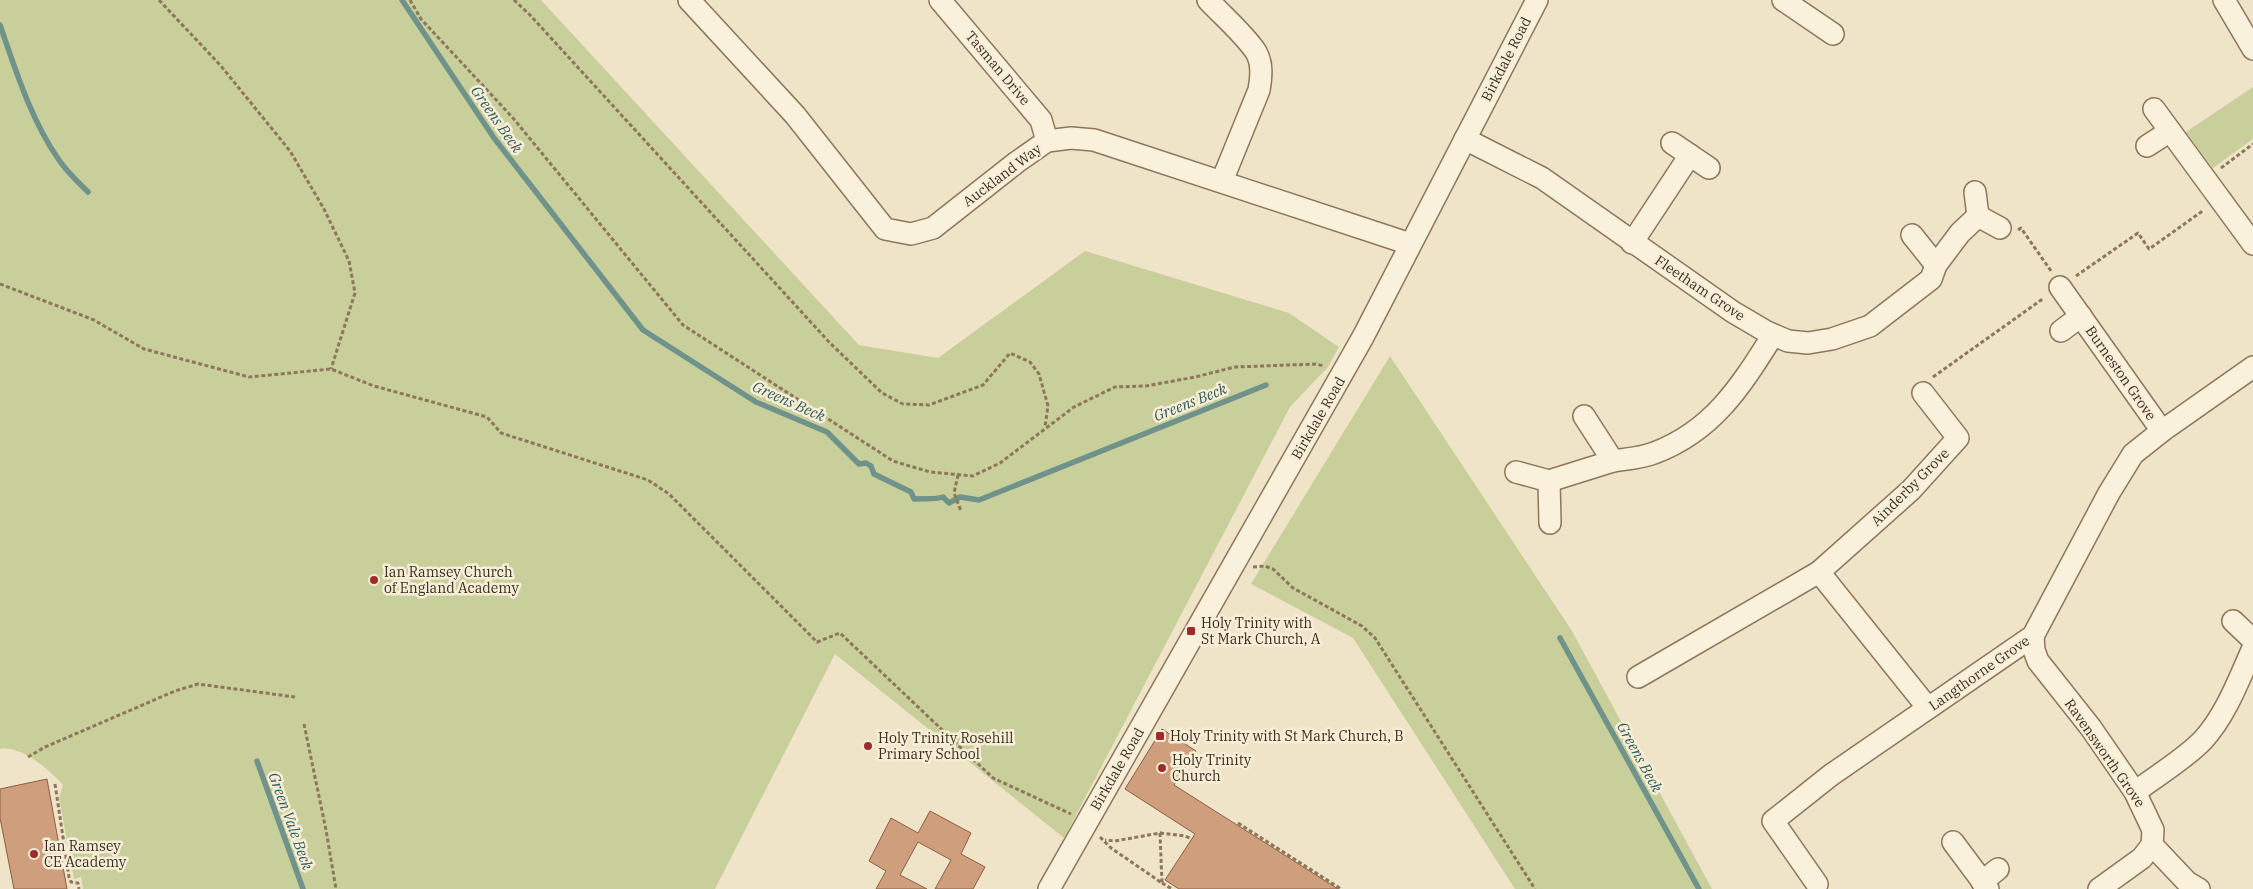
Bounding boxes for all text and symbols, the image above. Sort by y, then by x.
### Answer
street label: Birkdale Road [1477,13,1535,104]
street label: Tasman Drive [962,27,1034,109]
water label: Greens Beck [467,82,527,156]
street label: Auckland Way [959,139,1045,210]
street label: Fleetham Grove [1652,251,1748,325]
street label: Burneston Grove [2082,322,2160,424]
street label: Birkdale Road [1287,373,1349,463]
water label: Greens Beck [750,377,828,425]
water label: Greens Beck [1151,379,1230,425]
street label: Ainderby Grove [1867,444,1953,530]
place label: Ian Ramsey Church of England Academy [384,563,519,597]
marker: Ian Ramsey Church of England Academy [368,574,380,586]
place label: Holy Trinity with St Mark Church, A [1201,614,1321,648]
marker: Holy Trinity with St Mark Church, A [1185,625,1197,637]
street label: Langthorne Grove [1925,632,2033,714]
street label: Ravensworth Grove [2061,695,2149,811]
water label: Greens Beck [1613,719,1667,796]
street label: Birkdale Road [1086,724,1148,814]
place label: Holy Trinity with St Mark Church, B [1170,727,1404,745]
place label: Holy Trinity Rosehill Primary School [878,729,1013,763]
marker: Holy Trinity with St Mark Church, B [1154,730,1166,742]
marker: Holy Trinity Rosehill Primary School [862,740,874,752]
place label: Holy Trinity Church [1172,751,1252,785]
marker: Holy Trinity Church [1156,762,1168,774]
water label: Green Vale Beck [265,770,317,872]
place label: Ian Ramsey CE Academy [44,837,127,871]
marker: Ian Ramsey CE Academy [28,848,40,860]

